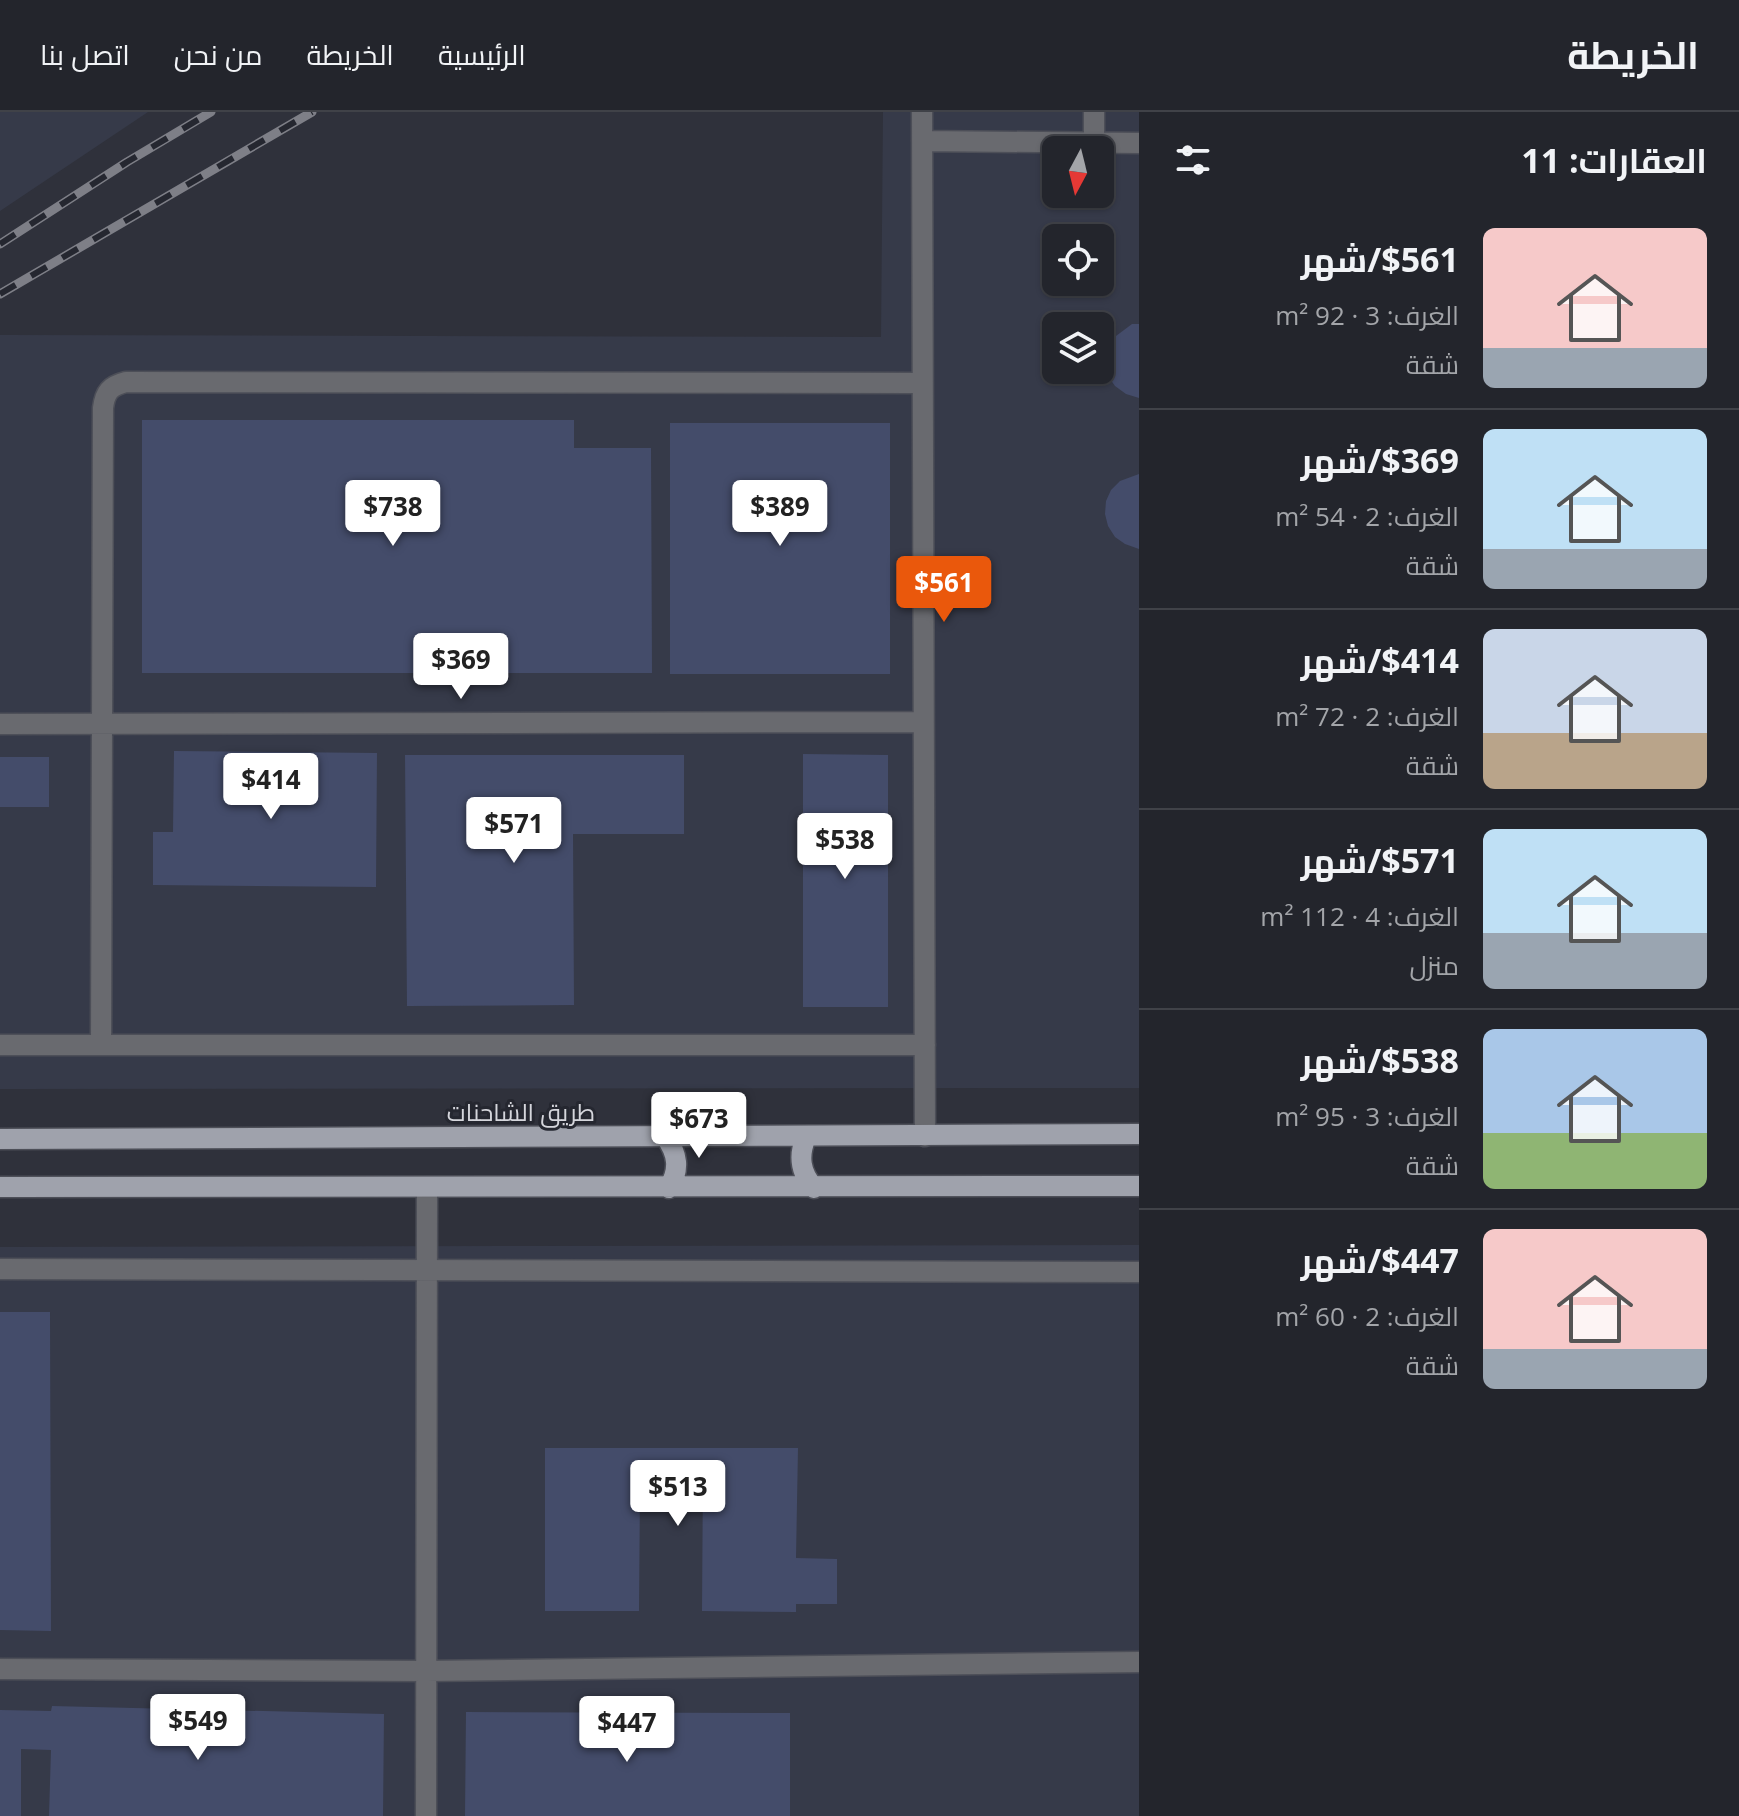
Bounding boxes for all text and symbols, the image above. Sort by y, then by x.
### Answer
text: الخريطة [1567,28,1699,80]
text: اتصل بنا [40,35,130,73]
text: من نحن [174,35,262,73]
text: الخريطة [306,35,394,73]
text: الرئيسية [438,35,526,73]
north arrow [1042,136,1114,208]
map controls [1042,136,1114,384]
text: العقارات: 11 [1521,137,1707,183]
icon: filters [1171,138,1215,182]
button: locate [1042,224,1114,296]
text: $561/شهر [1301,236,1459,282]
icon: home [1547,260,1643,356]
text: الغرف: 3 · 92 m² [1275,297,1459,333]
button: layers [1042,312,1114,384]
text: شقة [1406,346,1459,382]
text: $369/شهر [1301,437,1459,483]
icon: home [1547,461,1643,557]
pin: $738 [346,480,440,548]
pin: $389 [733,480,827,548]
text: $738 [363,488,423,524]
text: $389 [750,488,810,524]
text: الغرف: 2 · 54 m² [1275,498,1459,534]
text: شقة [1406,547,1459,583]
pin: $561 [897,556,991,624]
text: $561 [914,564,974,600]
pin: $369 [414,633,508,701]
text: $414/شهر [1301,637,1459,683]
text: $369 [431,641,491,677]
icon: home [1547,661,1643,757]
text: الغرف: 2 · 72 m² [1275,698,1459,734]
text: شقة [1406,747,1459,783]
pin: $414 [224,753,318,821]
text: $414 [241,761,301,797]
pin: $571 [467,797,561,865]
text: $571 [484,805,544,841]
pin: $538 [798,813,892,881]
text: $538 [815,821,875,857]
text: $571/شهر [1301,837,1459,883]
icon: home [1547,861,1643,957]
text: الغرف: 4 · 112 m² [1260,898,1459,934]
text: منزل [1410,947,1459,983]
text: $538/شهر [1301,1037,1459,1083]
icon: home [1547,1061,1643,1157]
pin: $673 [652,1092,746,1160]
street label: طريق الشاحنات [447,1095,595,1128]
text: الغرف: 3 · 95 m² [1275,1098,1459,1134]
text: $673 [669,1100,729,1136]
text: شقة [1406,1147,1459,1183]
text: $447/شهر [1301,1237,1459,1283]
icon: home [1547,1261,1643,1357]
text: الغرف: 2 · 60 m² [1275,1298,1459,1334]
text: شقة [1406,1347,1459,1383]
pin: $513 [631,1460,725,1528]
text: $513 [648,1468,708,1504]
pin: $549 [151,1694,245,1762]
pin: $447 [580,1696,674,1764]
text: $549 [168,1702,228,1738]
text: $447 [597,1704,657,1740]

